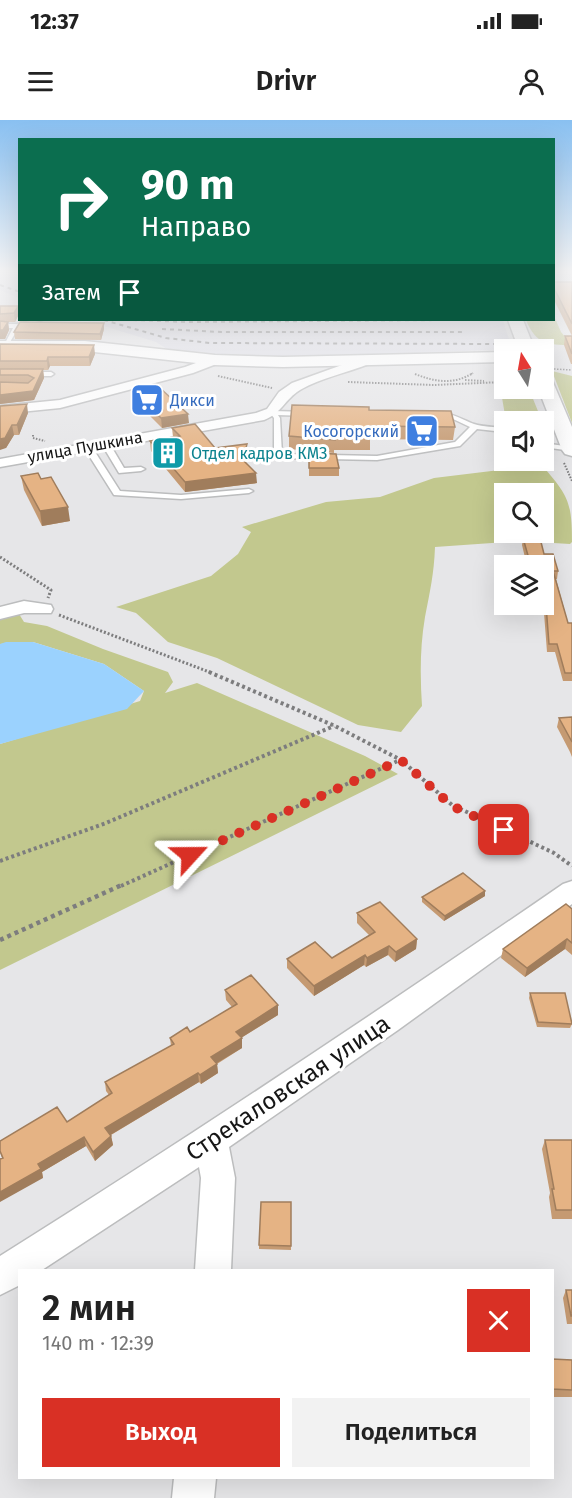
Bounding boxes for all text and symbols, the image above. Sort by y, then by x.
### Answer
text: 12:37 [30,8,79,35]
icon: menu [24,65,57,98]
text: Drivr [256,65,316,97]
icon: person [515,65,548,98]
text: 90 m [141,160,235,210]
icon: right [42,162,120,240]
text: Направо [141,211,251,243]
icon: arrive [113,276,146,309]
text: Затем [42,279,101,306]
north arrow [494,339,554,399]
map controls [494,339,554,615]
supermarket icon: Дикси [129,382,165,418]
place label: Дикси [169,391,215,410]
button: sound [494,411,554,471]
supermarket icon: Косогорский [404,413,440,449]
place label: Косогорский [303,422,399,441]
street label: улица Пушкина [26,428,144,466]
building icon: Отдел кадров КМЗ [150,435,186,471]
place label: Отдел кадров КМЗ [191,444,327,463]
button: search [494,483,554,543]
button: layers [494,555,554,615]
pin [478,804,529,855]
icon: arrive [487,813,520,846]
position arrow [158,823,222,887]
street label: Стрекаловская улица [181,1009,395,1167]
text: 2 мин [42,1286,136,1330]
button: close [467,1289,530,1352]
text: 140 m · 12:39 [42,1331,154,1355]
button: Выход [42,1398,280,1467]
button: Поделиться [292,1398,530,1467]

